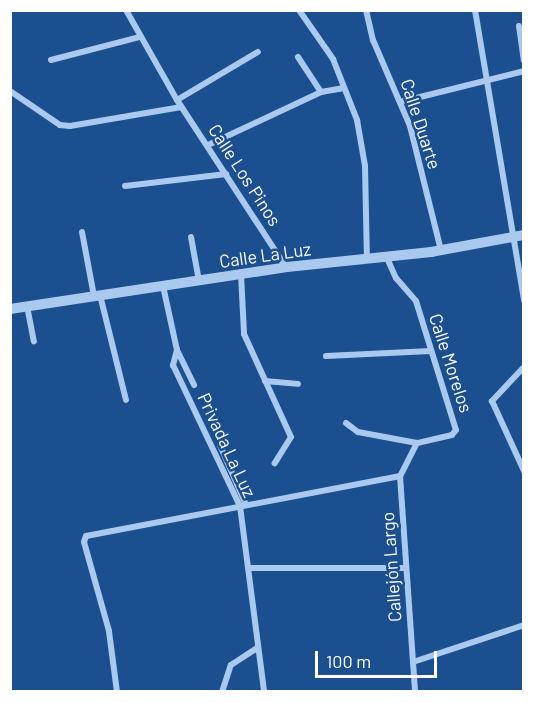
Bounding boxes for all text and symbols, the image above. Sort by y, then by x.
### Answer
street label: Calle Duarte [396,76,446,172]
street label: Calle Los Pinos [204,120,286,230]
street label: Calle La Luz [218,238,312,272]
street label: Calle Morelos [425,311,477,415]
street label: Privada La Luz [193,389,261,501]
street label: Callejón Largo [376,511,406,623]
scale bar [318,639,440,677]
text: 100 m [326,650,371,672]

